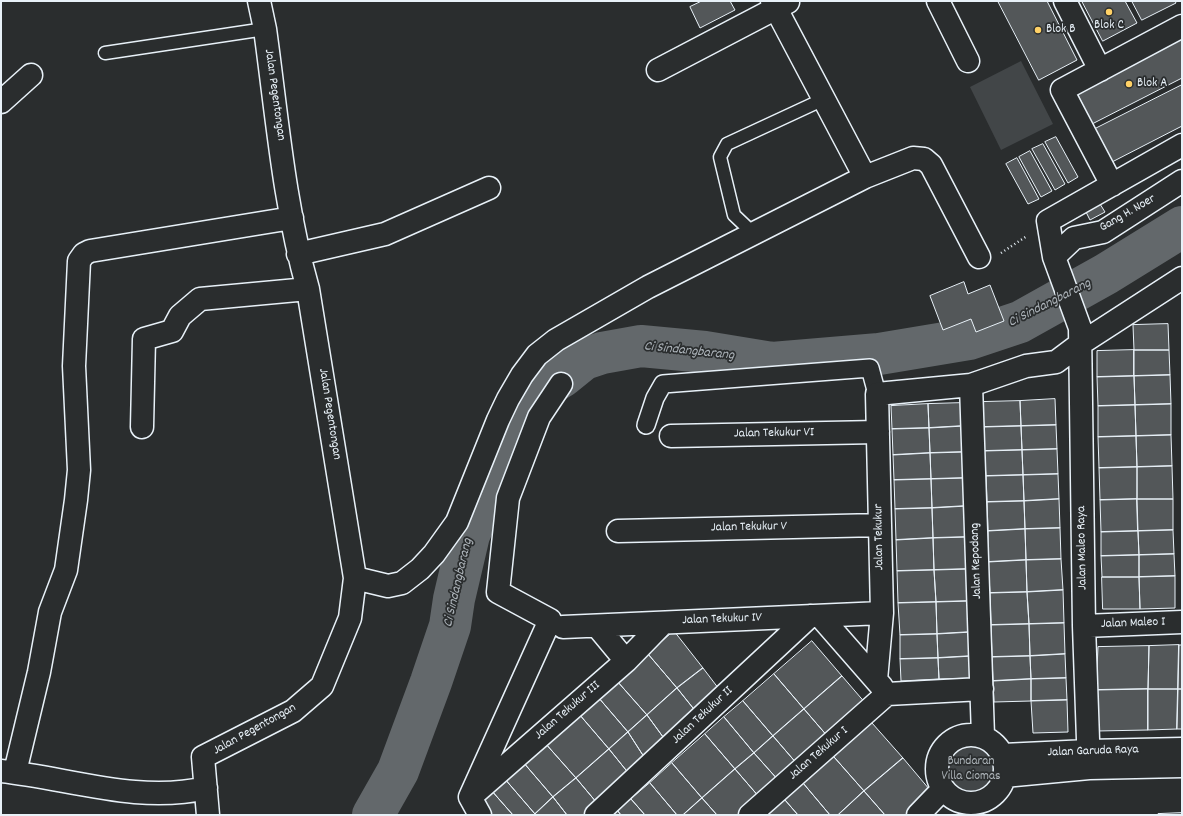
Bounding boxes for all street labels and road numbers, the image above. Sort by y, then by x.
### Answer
street label: Jalan Pegentongan [260,48,288,142]
street label: Gang H. Noer [1097,192,1159,236]
street label: Jalan Pegentongan [314,367,344,461]
street label: Jalan Tekukur VI [734,426,814,442]
street label: Jalan Tekukur [872,504,888,570]
street label: Jalan Maleo Raya [1074,506,1092,590]
street label: Jalan Tekukur V [711,520,787,536]
street label: Jalan Kepodang [968,523,986,599]
street label: Jalan Tekukur IV [682,611,762,629]
street label: Jalan Maleo I [1101,615,1165,633]
street label: Jalan Tekukur III [532,678,604,744]
street label: Jalan Tekukur II [669,684,737,748]
street label: Jalan Pegentongan [211,701,299,759]
street label: Jalan Tekukur I [786,724,852,784]
street label: Jalan Garuda Raya [1047,743,1139,761]

